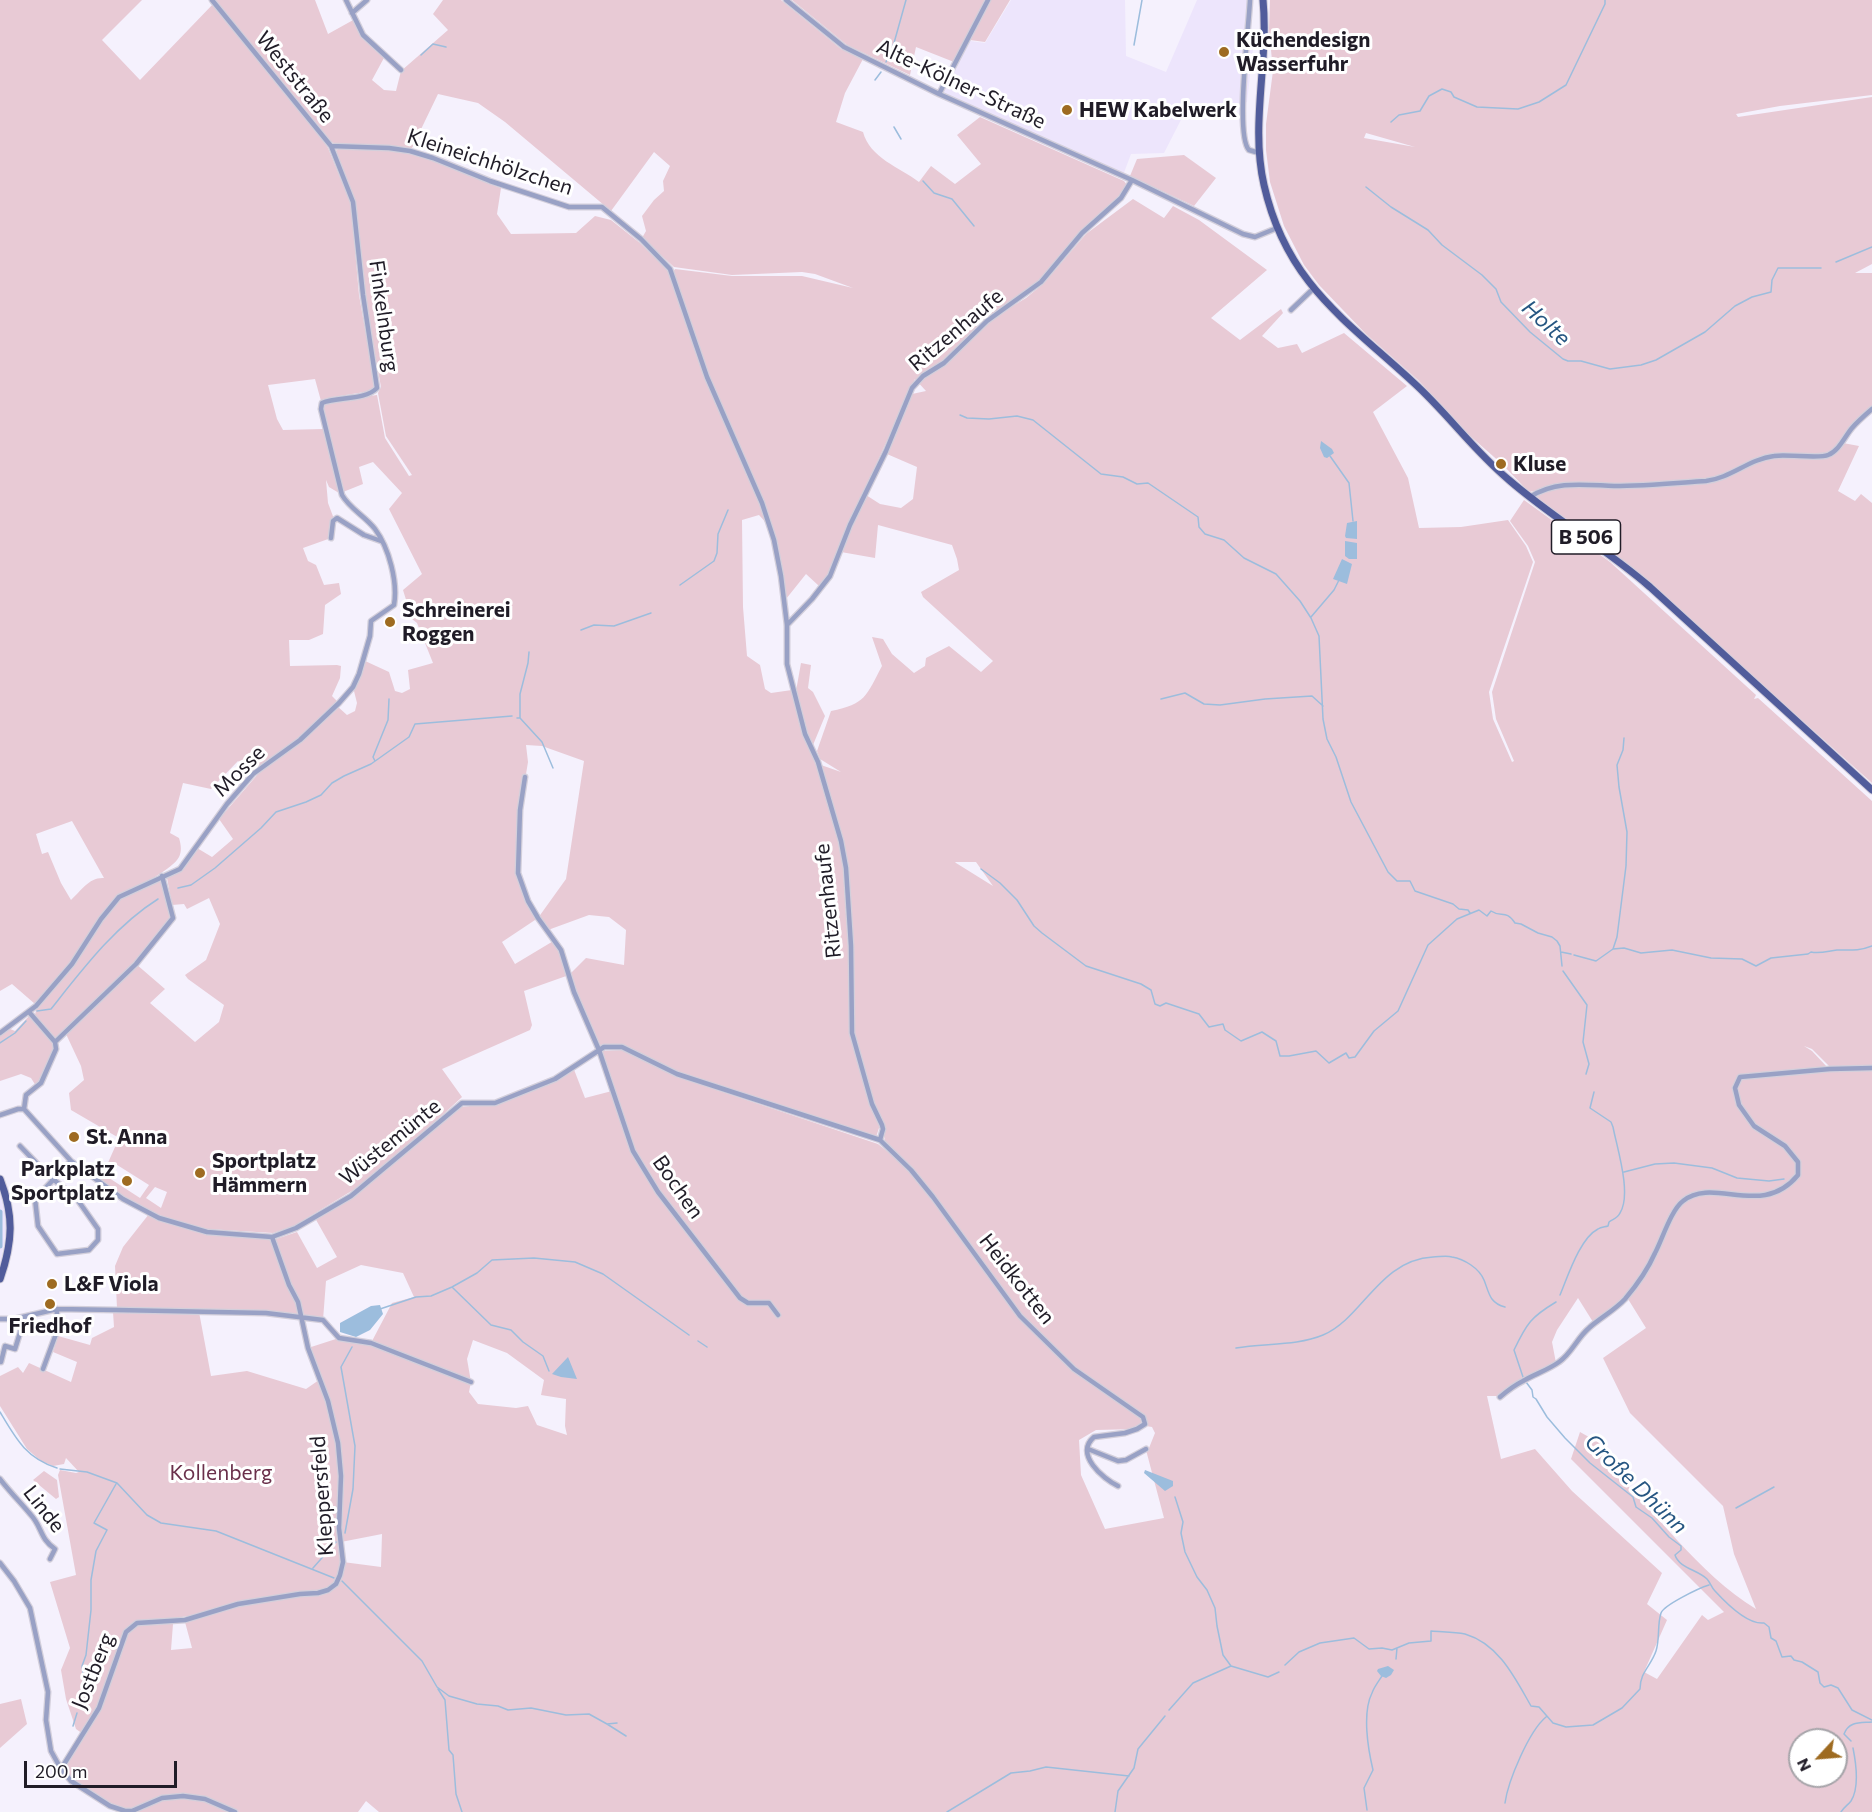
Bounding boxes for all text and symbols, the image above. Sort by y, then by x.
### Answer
street label: Weststraße [251,26,339,128]
place label: Küchendesign Wasserfuhr [1236,27,1371,77]
street label: Alte-Kölner-Straße [873,34,1049,134]
marker: Küchendesign Wasserfuhr [1217,45,1231,59]
place label: HEW Kabelwerk [1079,97,1237,123]
marker: HEW Kabelwerk [1060,103,1074,117]
street label: Kleineichhölzchen [404,123,576,201]
street label: Finkelnburg [364,258,404,374]
street label: Ritzenhaufe [904,283,1008,377]
water label: Holte [1516,295,1576,351]
place label: Kluse [1513,451,1566,477]
marker: Kluse [1494,457,1508,471]
road number: B 506 [1552,520,1620,554]
place label: Schreinerei Roggen [402,597,511,647]
marker: Schreinerei Roggen [383,615,397,629]
street label: Mosse [208,740,270,802]
street label: Ritzenhaufe [809,842,847,960]
street label: Wüstemünte [334,1094,446,1190]
place label: St. Anna [86,1124,167,1150]
marker: St. Anna [67,1130,81,1144]
place label: Sportplatz Hämmern [212,1148,316,1198]
street label: Bochen [647,1150,709,1224]
place label: Parkplatz Sportplatz [11,1156,115,1206]
marker: Sportplatz Hämmern [193,1166,207,1180]
marker: Parkplatz Sportplatz [120,1174,134,1188]
street label: Heidkotten [974,1229,1060,1329]
place label: L&F Viola [64,1271,158,1297]
marker: L&F Viola [45,1277,59,1291]
marker: Friedhof [43,1297,57,1311]
place label: Friedhof [8,1313,92,1339]
water label: Große Dhünn [1579,1428,1693,1540]
street label: Kleppersfeld [305,1435,339,1557]
park label: Kollenberg [170,1460,272,1486]
street label: Linde [18,1480,70,1538]
street label: Jostberg [66,1629,120,1713]
north arrow [1788,1728,1848,1788]
scale bar [27,1749,180,1787]
text: N [1792,1756,1814,1775]
text: 200 m [35,1760,88,1782]

